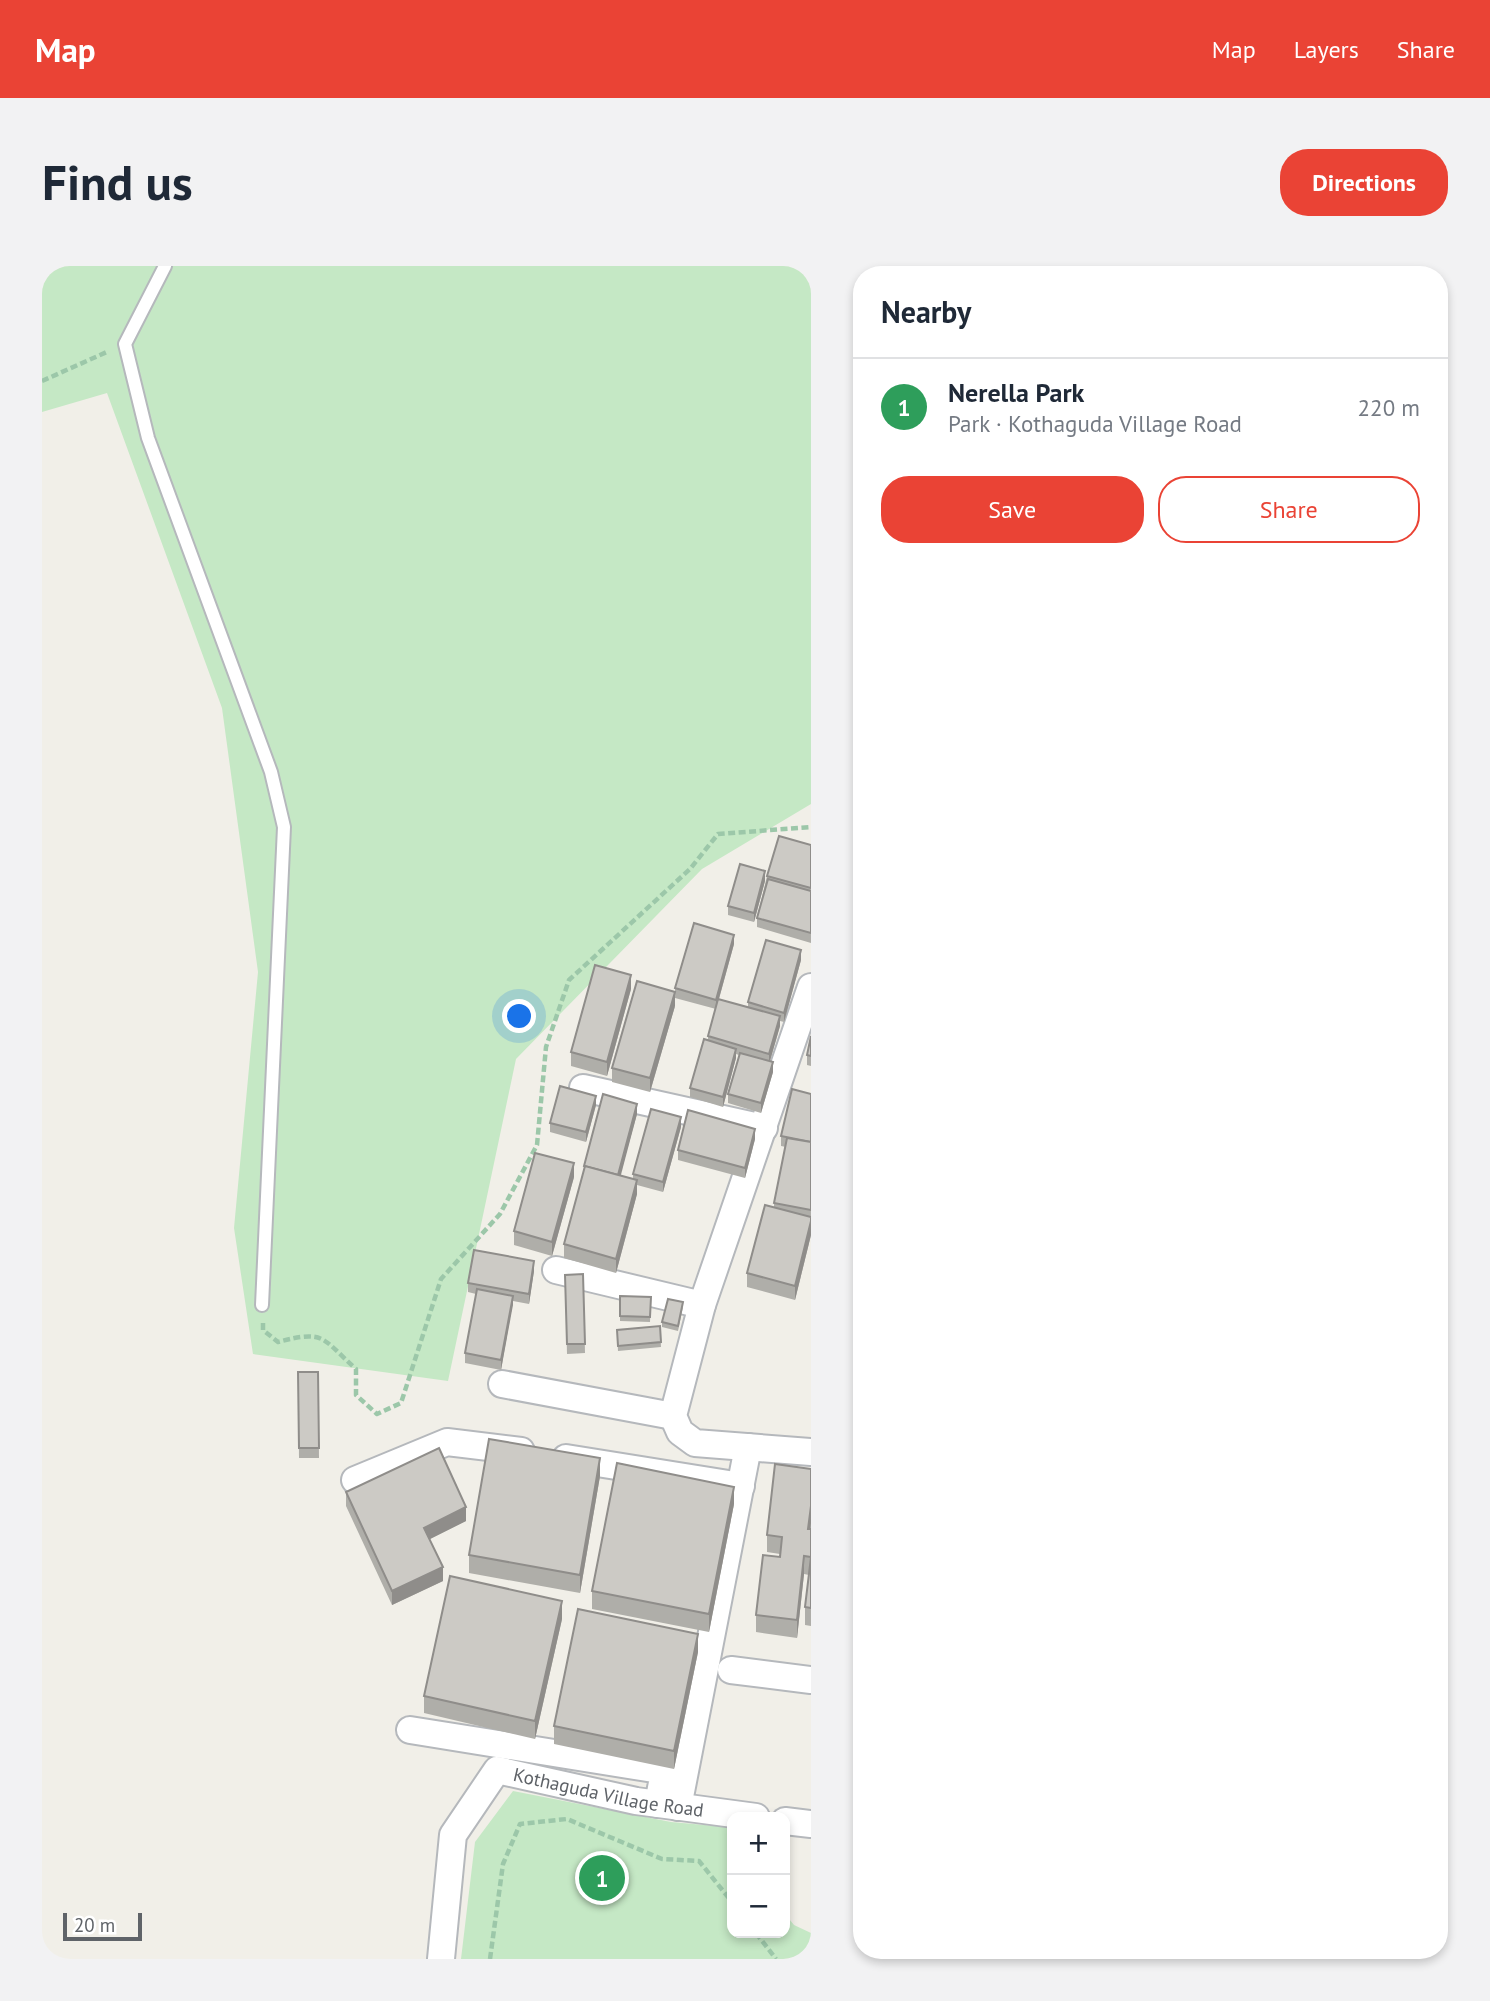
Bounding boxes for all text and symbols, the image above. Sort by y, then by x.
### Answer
text: Map [35,28,96,71]
text: Map [1212,34,1256,65]
text: Layers [1294,34,1359,65]
text: Share [1397,34,1455,65]
button: Directions [1280,149,1448,216]
text: Find us [42,150,193,214]
text: Nearby [881,292,971,331]
text: Nerella Park [948,376,1084,409]
text: 1 [897,393,911,422]
text: 220 m [1358,393,1420,422]
text: Park · Kothaguda Village Road [948,409,1242,438]
button: Save [881,476,1144,543]
button: Share [1158,476,1420,543]
your location [502,999,536,1033]
street label: Kothaguda Village Road [511,1762,705,1822]
map controls [727,1812,790,1938]
button: + [727,1812,790,1875]
pin: 1 [579,1852,625,1904]
button: − [727,1875,790,1938]
scale bar [63,1910,142,1942]
text: 20 m [74,1913,115,1937]

